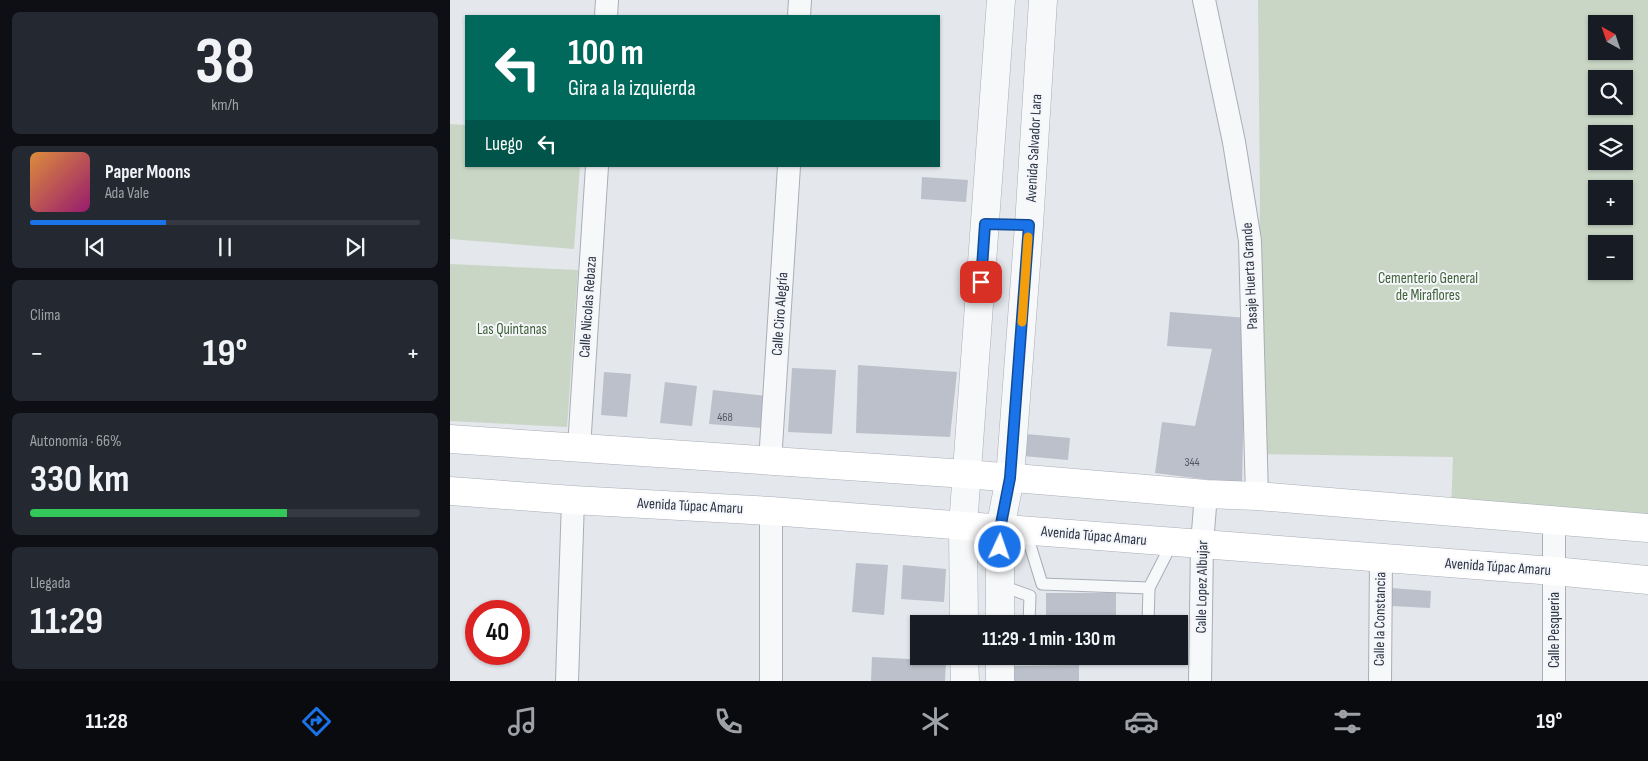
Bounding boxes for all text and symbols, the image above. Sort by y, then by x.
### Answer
north arrow [1588,15,1632,60]
map controls [1588,15,1633,280]
text: 38 [195,24,255,102]
text: 100 m [568,32,644,75]
icon: left [485,35,550,100]
button: search [1588,70,1633,115]
text: Gira a la izquierda [568,75,696,102]
street label: Avenida Salvador Lara [1022,93,1046,204]
text: km/h [211,96,239,115]
button: layers [1588,125,1633,170]
icon: left [533,130,561,158]
text: Luego [485,133,523,156]
text: Paper Moons [105,161,191,184]
button: + [1588,180,1633,225]
text: Ada Vale [105,184,149,203]
street label: Pasaje Huerta Grande [1238,222,1262,330]
icon: previous [81,233,109,261]
icon: pause [211,233,239,261]
icon: next [341,233,369,261]
button: − [1588,235,1633,280]
street label: Calle Nicolas Rebaza [575,255,601,358]
pin [960,261,1002,303]
icon: arrive [967,268,995,296]
park label: Cementerio General de Miraflores [1378,269,1478,305]
street label: Calle Ciro Alegría [768,271,792,356]
text: Clima [30,306,60,325]
park label: Las Quintanas [477,320,547,339]
text: 19° [203,331,247,376]
text: − [30,337,44,370]
text: + [406,337,420,370]
house number: 468 [717,410,733,425]
text: Autonomía · 66% [30,432,122,451]
house number: 344 [1184,455,1200,470]
text: 330 km [30,457,129,502]
street label: Avenida Túpac Amaru [636,494,743,518]
position arrow [973,520,1025,572]
street label: Avenida Túpac Amaru [1039,522,1148,550]
street label: Calle Lopez Albujar [1192,540,1212,634]
street label: Avenida Túpac Amaru [1444,554,1551,580]
street label: Calle la Constancia [1370,572,1390,666]
text: Llegada [30,574,71,593]
street label: Calle Pesqueria [1545,592,1564,668]
text: 11:29 [30,599,103,644]
speed limit sign: 40 [465,600,530,665]
text: 11:29 · 1 min · 130 m [982,628,1116,651]
icon: directions [299,704,334,739]
icon: music [505,704,540,739]
icon: phone [711,704,746,739]
icon: climate [918,704,953,739]
icon: car [1124,704,1159,739]
icon: filters [1330,704,1365,739]
text: 11:28 [86,708,128,735]
text: 19° [1536,708,1562,735]

